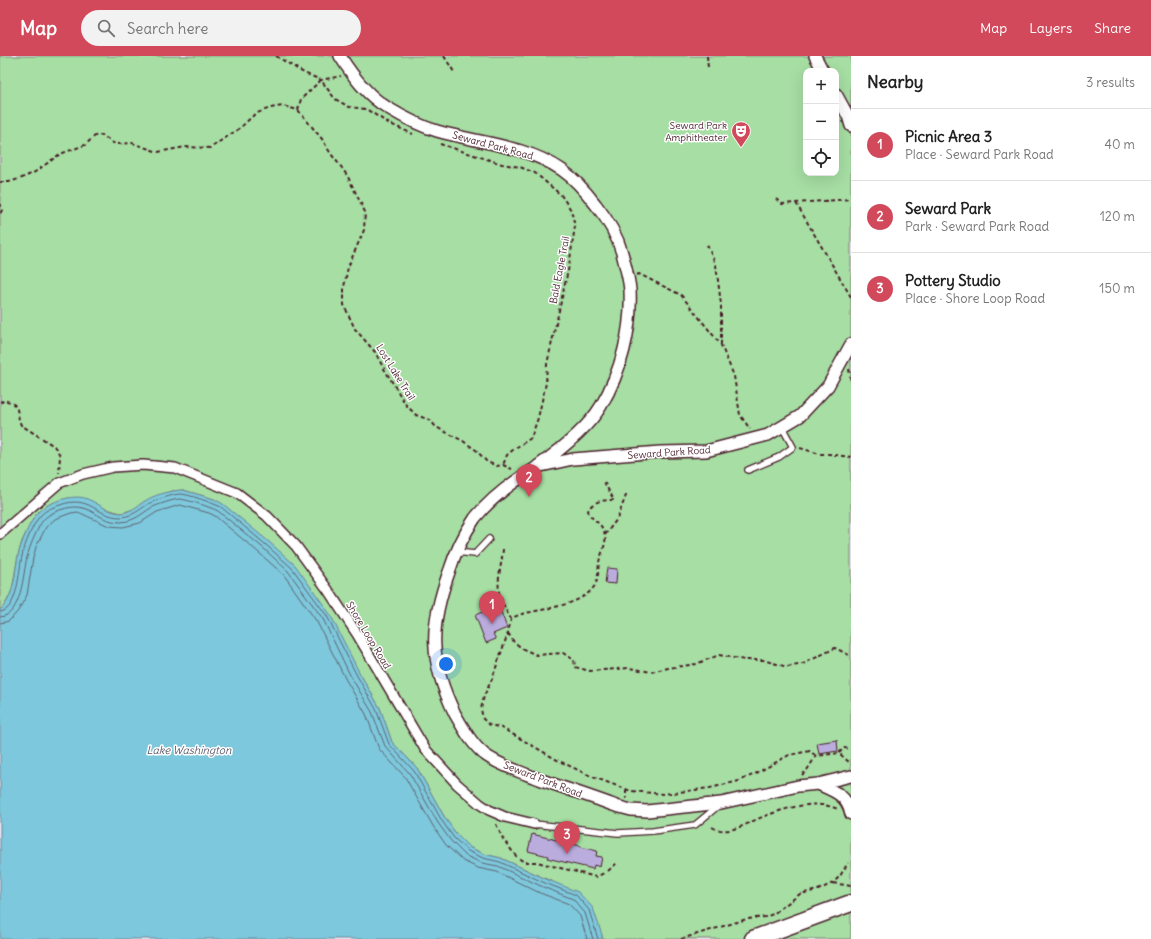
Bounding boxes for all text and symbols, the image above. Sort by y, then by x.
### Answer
search box [81,10,361,46]
text: Map [20,16,57,40]
icon: search [95,17,117,39]
text: Search here [127,19,208,38]
text: Map [980,19,1007,37]
text: Layers [1029,19,1072,37]
text: Share [1094,19,1131,37]
map controls [803,68,839,176]
button: + [803,68,839,104]
text: Nearby [867,71,923,93]
text: 3 results [1086,74,1135,91]
button: − [803,104,839,140]
place label: Seward Park Amphitheater [665,119,727,144]
theatre icon: Seward Park Amphitheater [730,120,752,148]
text: Picnic Area 3 [905,127,992,146]
street label: Seward Park Road [451,128,535,163]
text: 1 [877,136,883,153]
text: 40 m [1104,136,1135,153]
button: locate [803,140,839,176]
text: Place · Seward Park Road [905,146,1054,163]
text: Seward Park [905,199,991,218]
text: 2 [876,208,884,225]
text: 120 m [1100,208,1135,225]
text: Park · Seward Park Road [905,218,1049,235]
street label: Bald Eagle Trail [547,235,572,305]
text: Pottery Studio [905,271,1001,290]
text: 3 [876,280,884,297]
text: 150 m [1099,280,1135,297]
text: Place · Shore Loop Road [905,290,1045,307]
street label: Lost Lake Trail [373,342,418,403]
street label: Seward Park Road [627,443,711,462]
pin: 2 [516,464,542,497]
pin: 1 [479,591,505,624]
street label: Shore Loop Road [343,599,394,672]
your location [436,654,456,674]
water label: Lake Washington [147,743,232,757]
street label: Seward Park Road [502,758,584,800]
pin: 3 [554,821,580,854]

